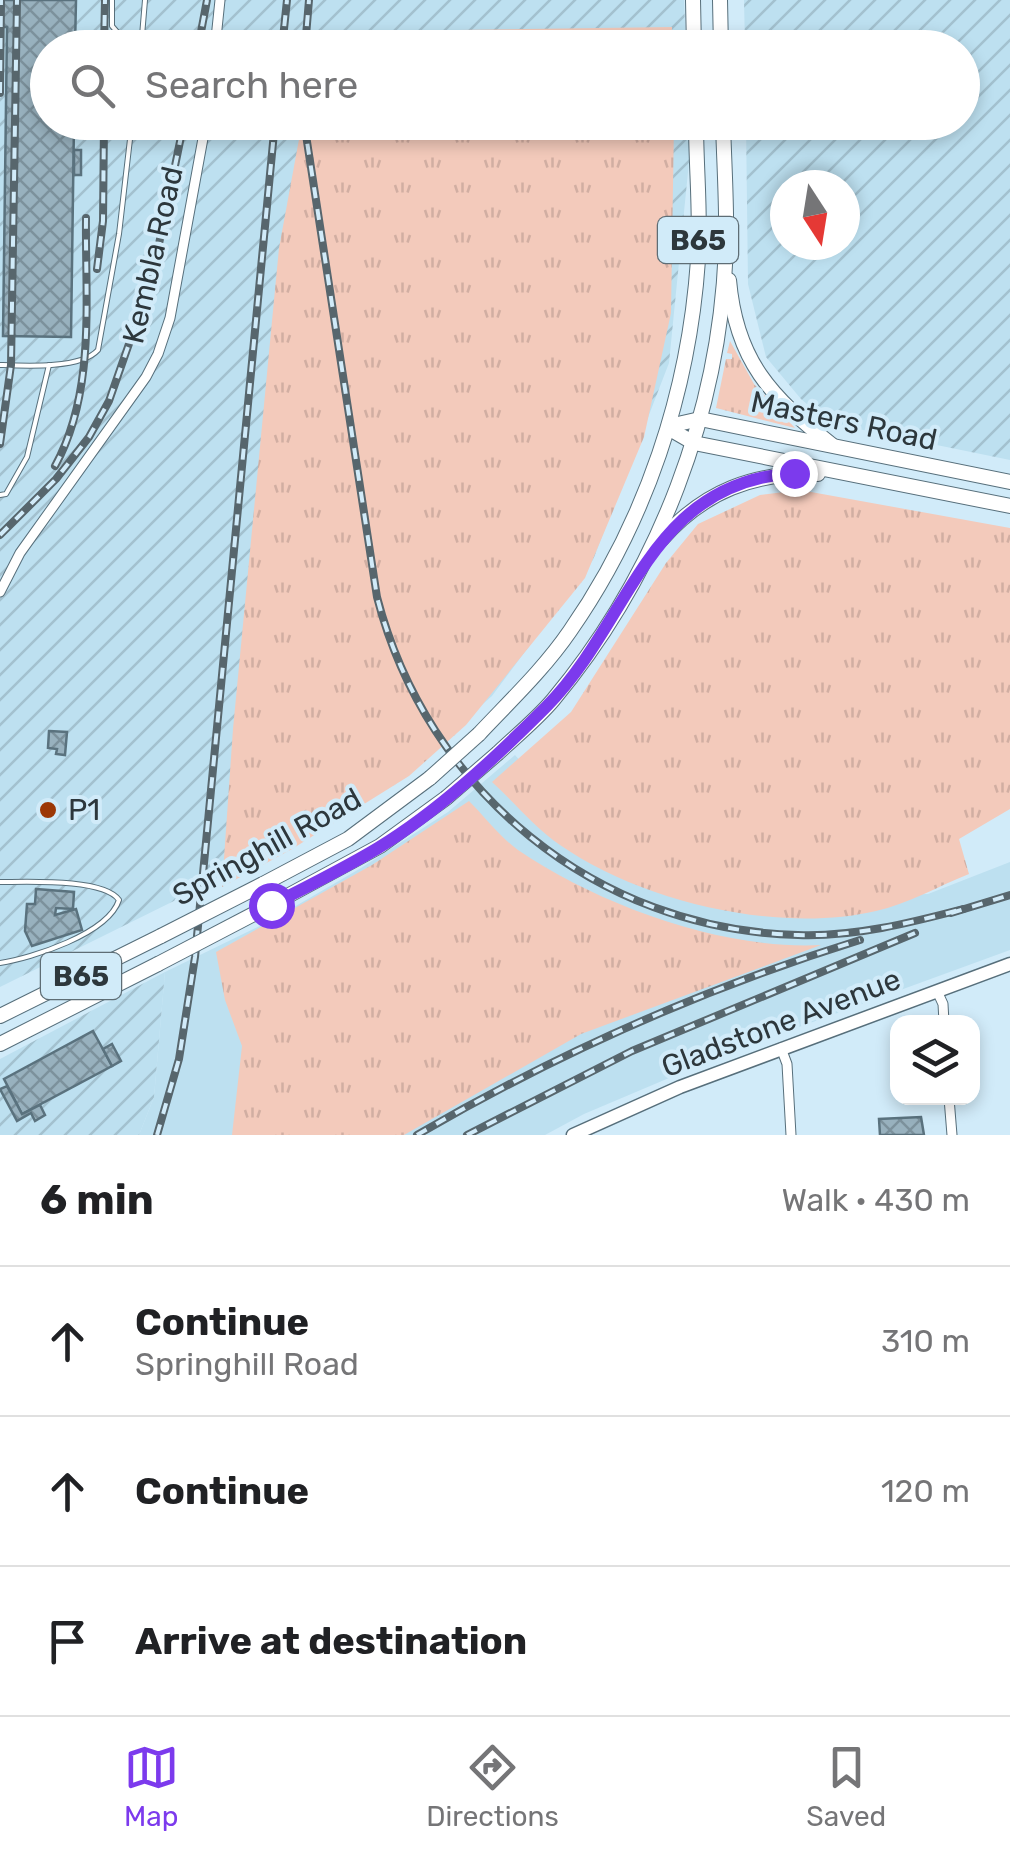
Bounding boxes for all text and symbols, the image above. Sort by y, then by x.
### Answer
search box [30,30,980,140]
icon: search [65,58,120,113]
text: Search here [145,62,358,108]
street label: Kembla Road [115,163,191,347]
north arrow [770,170,860,260]
road number: B65 [658,217,738,263]
street label: Masters Road [748,384,940,458]
route end [772,451,818,497]
street label: Springhill Road [166,780,368,914]
place label: P1 [68,792,100,828]
marker: P1 [37,799,59,821]
route start [249,883,295,929]
road number: B65 [41,953,121,999]
street label: Gladstone Avenue [656,961,906,1085]
map controls [890,1015,980,1105]
button: layers [890,1015,980,1105]
text: 6 min [40,1175,154,1225]
text: Walk · 430 m [781,1181,970,1219]
text: Continue [135,1299,309,1345]
icon: ahead [40,1314,95,1369]
text: 310 m [881,1322,970,1360]
text: Springhill Road [135,1345,359,1383]
icon: ahead [40,1464,95,1519]
text: Continue [135,1468,309,1514]
text: 120 m [881,1472,970,1510]
icon: arrive [40,1614,95,1669]
text: Arrive at destination [135,1618,527,1664]
tab: Map [124,1740,179,1833]
tab: Directions [426,1740,559,1833]
tab: Saved [806,1740,886,1833]

